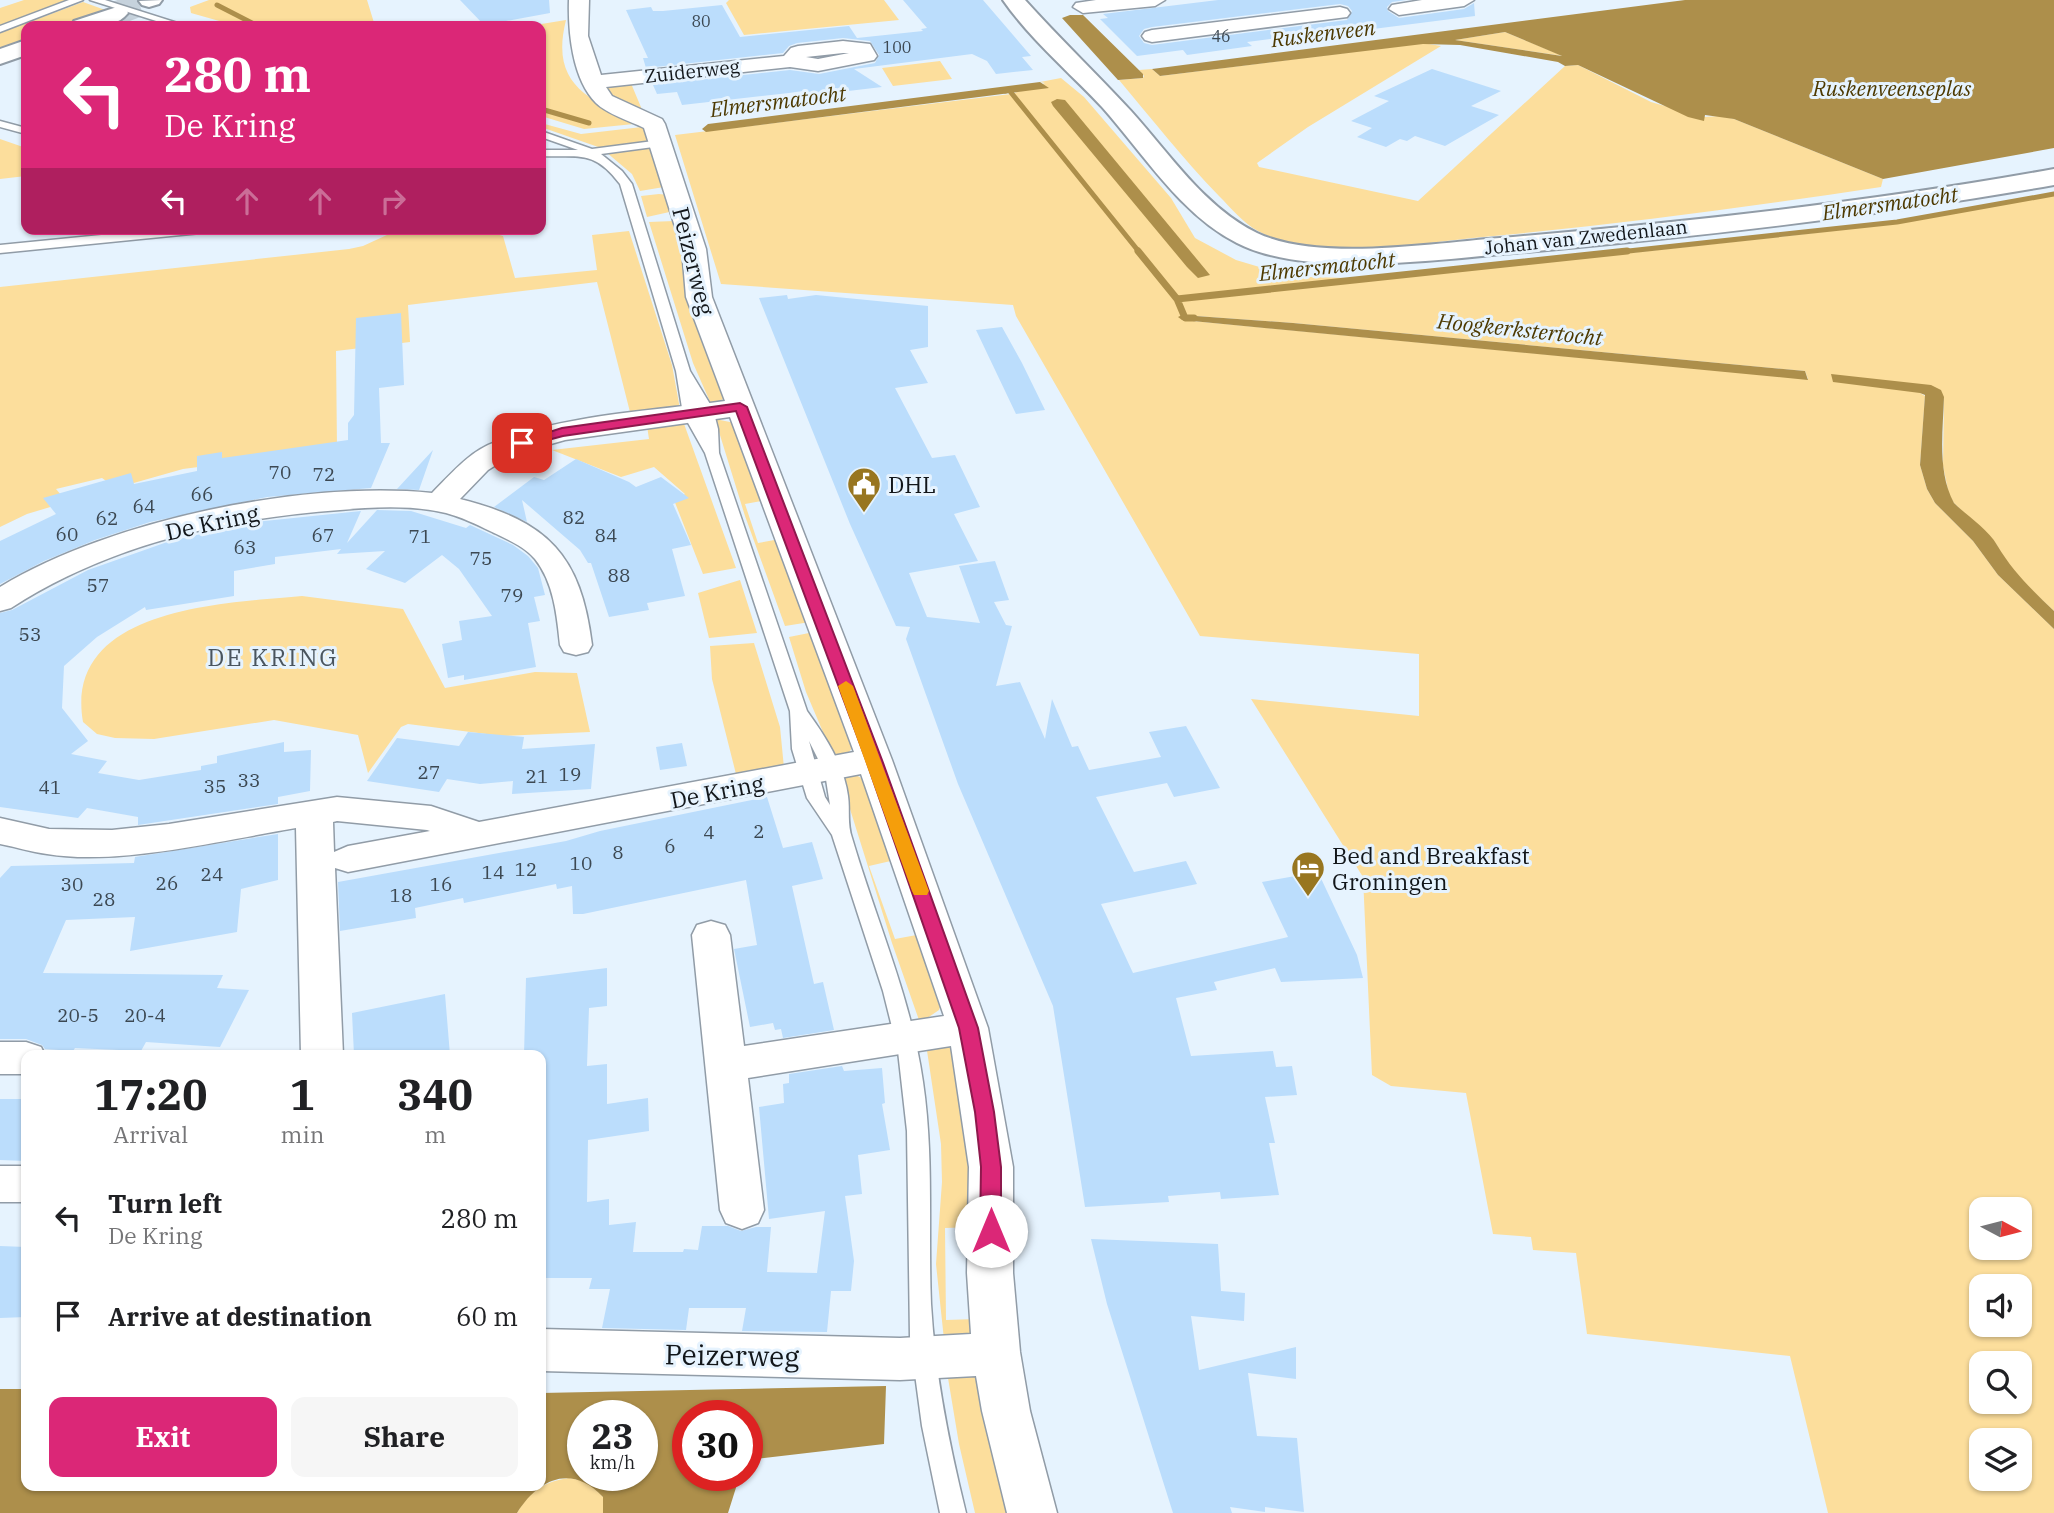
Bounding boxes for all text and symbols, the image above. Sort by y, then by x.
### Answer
house number: 80 [691,11,711,31]
water label: Ruskenveen [1268,13,1377,53]
house number: 46 [1211,26,1231,46]
house number: 100 [883,37,911,57]
text: 280 m [164,42,311,105]
icon: left [49,49,140,140]
street label: Zuiderweg [643,54,741,88]
water label: Ruskenveenseplas [1812,74,1971,102]
water label: Elmersmatocht [707,79,848,123]
text: De Kring [164,104,296,146]
water label: Elmersmatocht [1819,180,1960,227]
icon: left [155,182,193,220]
icon: ahead [228,182,266,220]
icon: ahead [301,182,339,220]
icon: right [374,182,412,220]
street label: Peizerweg [666,204,722,319]
street label: Johan van Zwedenlaan [1483,214,1689,260]
water label: Elmersmatocht [1256,245,1397,287]
water label: Hoogkerkstertocht [1435,306,1604,352]
pin [492,413,552,473]
icon: arrive [503,424,541,462]
house number: 70 [269,460,291,484]
house number: 72 [313,462,335,486]
public building icon: DHL [845,465,883,514]
place label: DHL [888,469,936,499]
house number: 66 [191,482,213,506]
house number: 64 [133,494,155,518]
street label: De Kring [163,497,262,547]
house number: 82 [563,505,585,529]
house number: 62 [96,506,118,530]
house number: 60 [56,522,78,546]
house number: 67 [312,523,334,547]
house number: 84 [595,523,617,547]
house number: 71 [409,524,431,548]
house number: 63 [234,535,256,559]
house number: 75 [470,546,492,570]
house number: 88 [608,563,630,587]
house number: 57 [87,573,109,597]
house number: 79 [501,583,523,607]
house number: 53 [19,622,41,646]
district label: DE KRING [207,641,339,673]
house number: 27 [418,760,440,784]
house number: 19 [559,762,581,786]
house number: 21 [526,764,548,788]
street label: De Kring [668,767,767,815]
house number: 33 [238,768,260,792]
house number: 35 [204,774,226,798]
house number: 41 [39,775,61,799]
house number: 2 [753,819,765,843]
house number: 4 [703,820,715,844]
house number: 6 [664,834,676,858]
house number: 8 [612,840,624,864]
place label: Bed and Breakfast Groningen [1332,840,1530,896]
hotel icon: Bed and Breakfast Groningen [1289,849,1327,898]
house number: 10 [570,851,592,875]
house number: 12 [515,857,537,881]
house number: 14 [482,860,504,884]
house number: 24 [201,862,223,886]
house number: 26 [156,871,178,895]
house number: 30 [61,872,83,896]
house number: 16 [430,872,452,896]
house number: 18 [390,883,412,907]
house number: 28 [93,887,115,911]
house number: 20-5 [57,1003,99,1027]
house number: 20-4 [124,1003,166,1027]
text: 17:20 [94,1067,208,1122]
text: 1 [290,1067,315,1122]
text: 340 [397,1067,473,1122]
text: Arrival [113,1119,188,1149]
text: min [281,1119,324,1149]
text: m [424,1119,446,1149]
text: Turn left [108,1186,222,1220]
position arrow [954,1194,1028,1268]
north arrow [1969,1197,2032,1260]
map controls [1969,1197,2032,1491]
icon: left [49,1199,87,1237]
text: 280 m [440,1201,518,1235]
text: De Kring [108,1220,203,1250]
button: sound [1969,1274,2032,1337]
icon: arrive [49,1297,87,1335]
text: Arrive at destination [108,1299,372,1333]
text: 60 m [456,1299,518,1333]
street label: Peizerweg [664,1335,800,1375]
button: search [1969,1351,2032,1414]
button: Exit [49,1397,277,1477]
button: Share [291,1397,518,1477]
speed limit sign: 30 [672,1400,763,1491]
text: 23 [591,1413,634,1459]
button: layers [1969,1428,2032,1491]
text: km/h [590,1451,635,1474]

